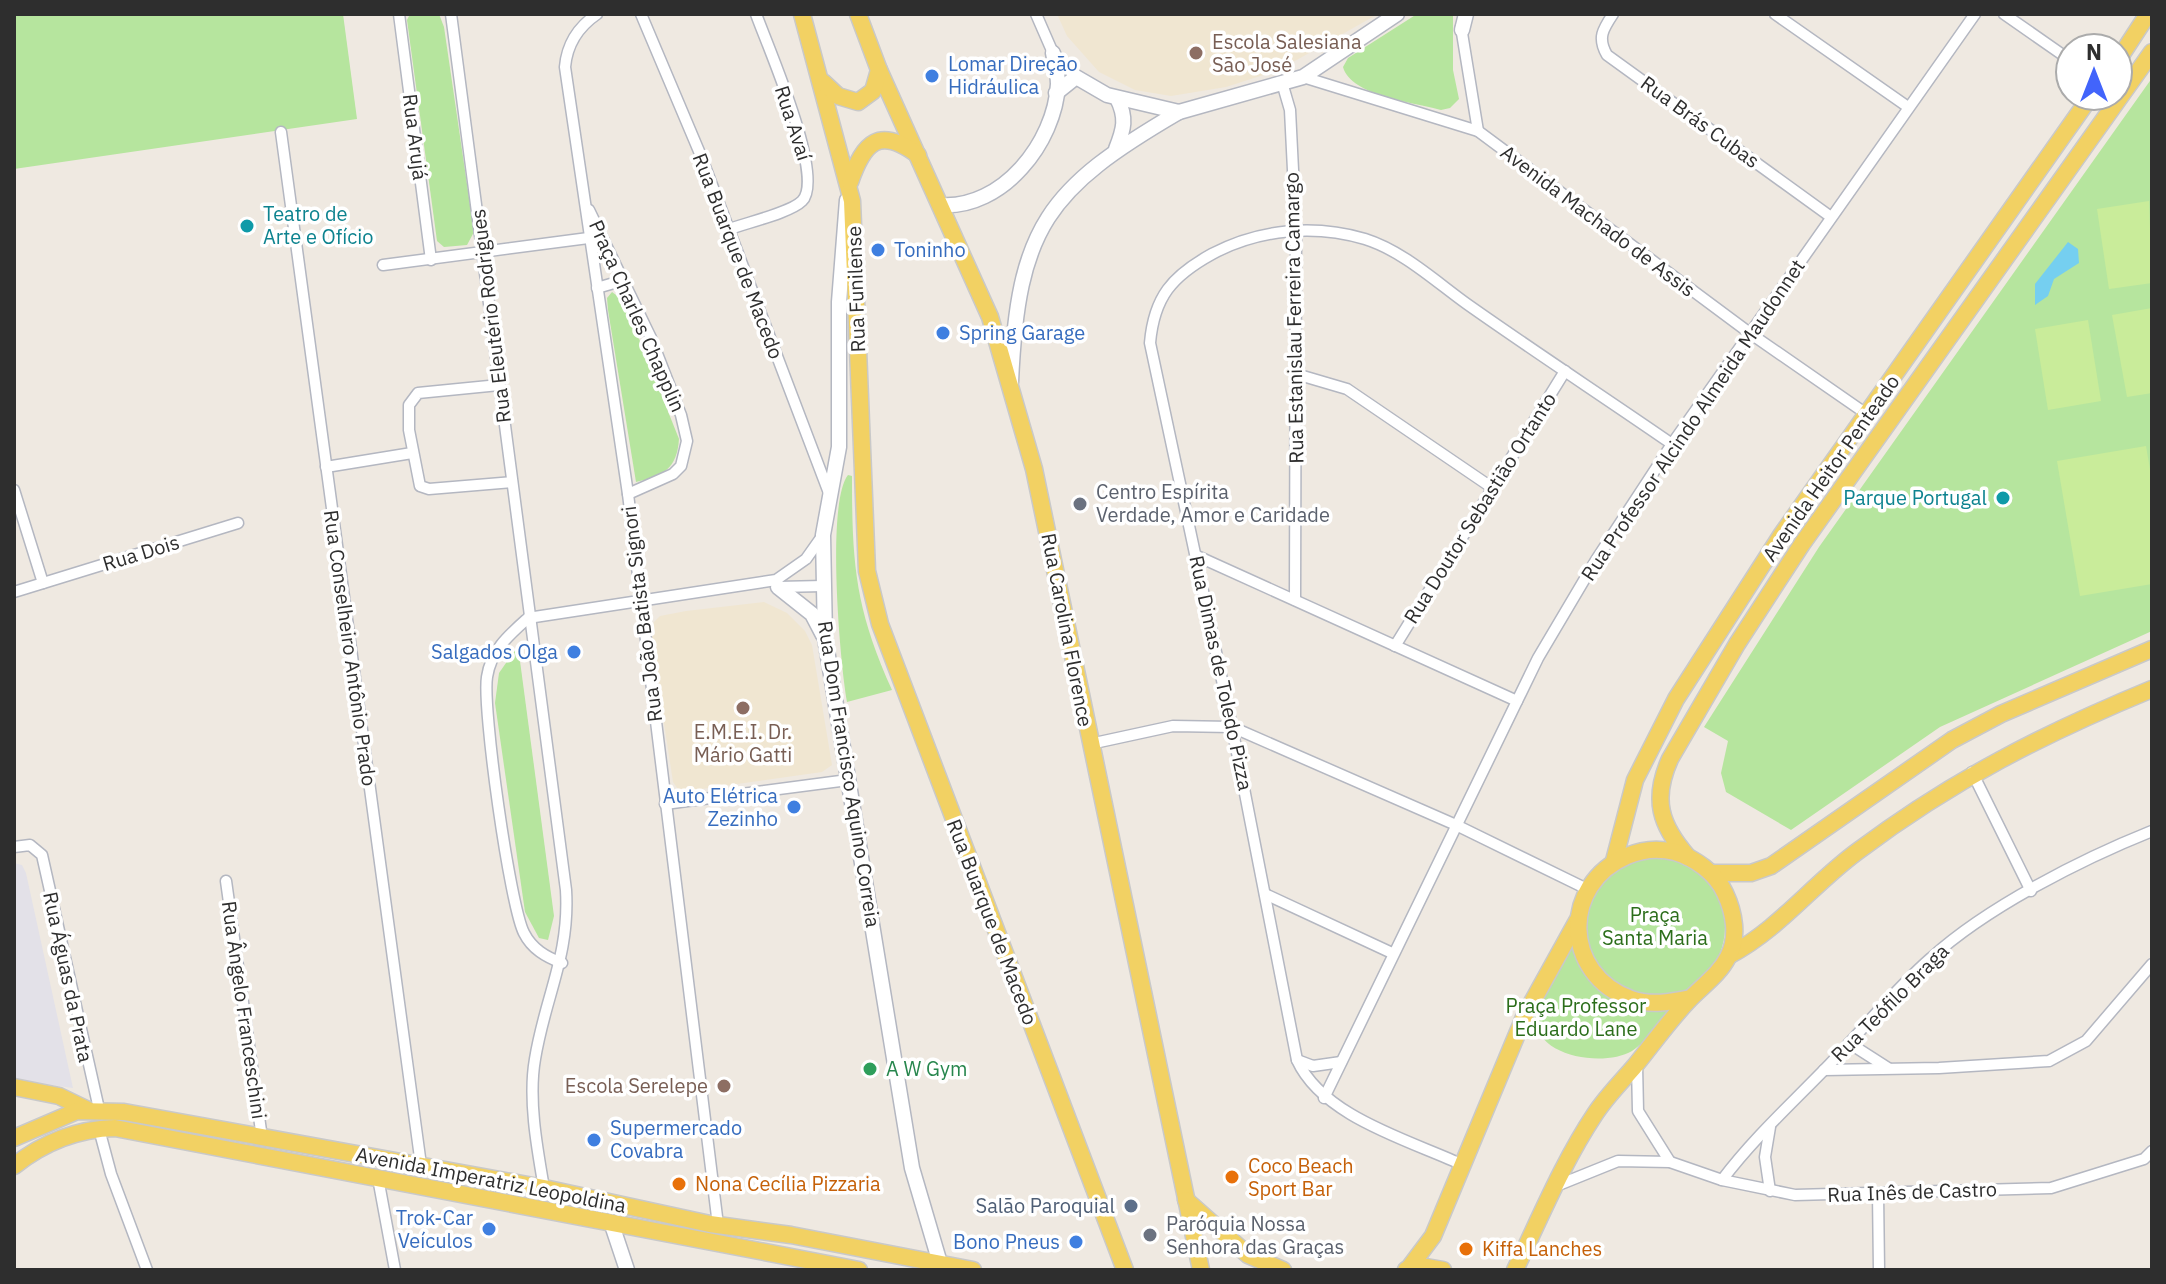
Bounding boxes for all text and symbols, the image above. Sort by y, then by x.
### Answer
place label: Escola Salesiana São José [1212,28,1362,78]
north arrow [2054,32,2134,112]
text: N [2086,37,2102,66]
marker: Escola Salesiana São José [1187,44,1205,62]
place label: Lomar Direção Hidráulica [948,50,1078,100]
marker: Lomar Direção Hidráulica [923,67,941,85]
street label: Rua Brás Cubas [1635,69,1765,174]
street label: Rua Avaí [769,82,818,164]
street label: Rua Arujá [397,92,434,182]
street label: Avenida Machado de Assis [1495,138,1701,303]
street label: Rua Buarque de Macedo [687,149,790,363]
street label: Rua Estanislau Ferreira Camargo [1277,172,1310,464]
place label: Teatro de Arte e Ofício [263,200,373,250]
street label: Rua Eleutério Rodrigues [464,208,517,425]
street label: Praça Charles Chapplin [583,216,692,416]
marker: Teatro de Arte e Ofício [238,217,256,235]
street label: Rua Funilense [840,225,871,353]
place label: Toninho [894,236,966,263]
marker: Toninho [869,241,887,259]
street label: Rua Professor Alcindo Almeida Maudonnet [1574,254,1811,586]
place label: Spring Garage [959,319,1085,346]
marker: Spring Garage [934,324,952,342]
street label: Avenida Heitor Penteado [1756,369,1905,566]
street label: Rua Doutor Sebastião Ortanto [1397,387,1562,628]
place label: Centro Espírita Verdade, Amor e Caridade [1096,478,1330,528]
place label: Parque Portugal [1843,484,1987,511]
marker: Parque Portugal [1994,489,2012,507]
marker: Centro Espírita Verdade, Amor e Caridade [1071,495,1089,513]
street label: Rua João Batista Signori [615,505,668,724]
street label: Rua Conselheiro Antônio Prado [318,508,383,788]
street label: Rua Dois [99,528,183,577]
street label: Rua Carolina Florence [1035,531,1100,729]
street label: Rua Dimas de Toledo Pizza [1183,553,1260,793]
street label: Rua Dom Francisco Aquino Correia [812,619,887,929]
place label: Salgados Olga [431,638,558,665]
marker: Salgados Olga [565,643,583,661]
marker: E.M.E.I. Dr. Mário Gatti [734,699,752,717]
place label: E.M.E.I. Dr. Mário Gatti [694,718,792,768]
place label: Auto Elétrica Zezinho [663,782,778,832]
marker: Auto Elétrica Zezinho [785,798,803,816]
street label: Rua Buarque de Macedo [941,815,1044,1029]
street label: Rua Águas da Prata [37,889,100,1065]
street label: Rua Ângelo Franceschini [216,899,273,1121]
park label: Praça Santa Maria [1602,901,1708,951]
street label: Rua Teófilo Braga [1825,937,1955,1068]
park label: Praça Professor Eduardo Lane [1506,992,1646,1042]
place label: A W Gym [886,1055,967,1082]
marker: A W Gym [861,1060,879,1078]
place label: Escola Serelepe [565,1072,708,1099]
marker: Escola Serelepe [715,1077,733,1095]
place label: Supermercado Covabra [610,1114,742,1164]
marker: Supermercado Covabra [585,1131,603,1149]
street label: Avenida Imperatriz Leopoldina [354,1140,629,1219]
place label: Coco Beach Sport Bar [1248,1152,1354,1202]
marker: Coco Beach Sport Bar [1223,1168,1241,1186]
place label: Nona Cecília Pizzaria [695,1170,881,1197]
marker: Nona Cecília Pizzaria [670,1175,688,1193]
street label: Rua Inês de Castro [1827,1175,1997,1208]
place label: Salão Paroquial [976,1192,1115,1219]
marker: Salão Paroquial [1122,1197,1140,1215]
place label: Trok-Car Veículos [396,1204,473,1254]
place label: Paróquia Nossa Senhora das Graças [1166,1210,1344,1260]
marker: Trok-Car Veículos [480,1220,498,1238]
marker: Paróquia Nossa Senhora das Graças [1141,1226,1159,1244]
place label: Bono Pneus [953,1228,1060,1255]
marker: Bono Pneus [1067,1233,1085,1251]
place label: Kiffa Lanches [1482,1235,1602,1262]
marker: Kiffa Lanches [1457,1240,1475,1258]

